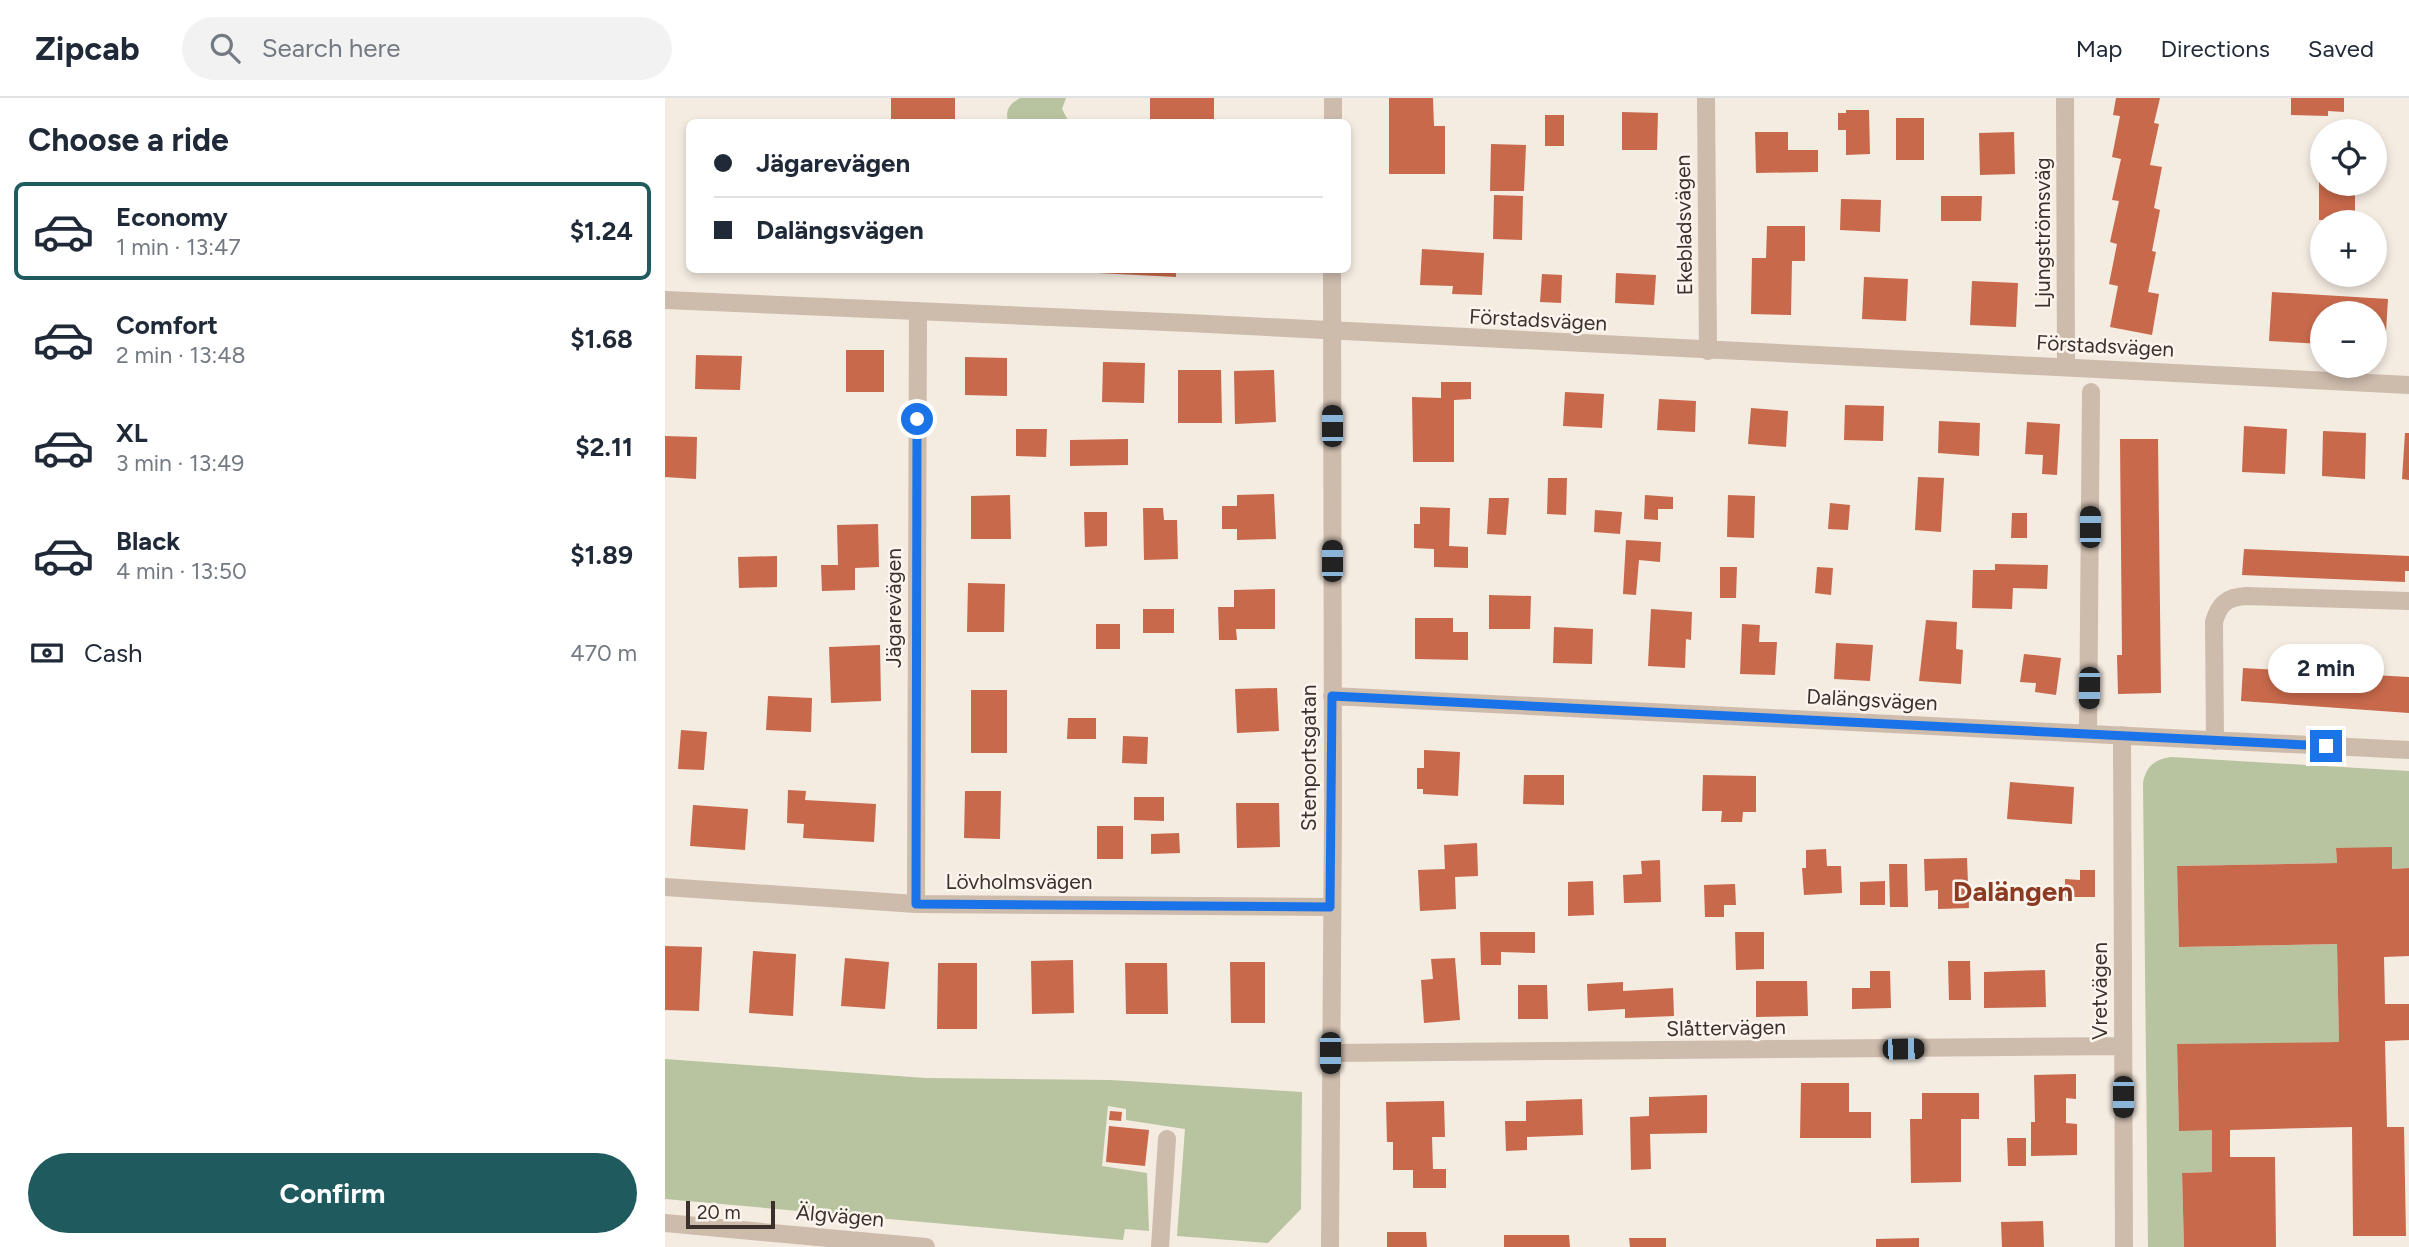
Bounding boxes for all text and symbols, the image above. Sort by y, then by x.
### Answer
search box [182,17,672,80]
text: Zipcab [35,29,140,68]
icon: search [206,29,244,67]
text: Search here [262,32,401,64]
text: Map [2076,34,2122,63]
text: Directions [2160,34,2270,63]
text: Saved [2308,34,2374,63]
map controls [2310,119,2387,378]
button: locate [2310,119,2387,196]
text: Choose a ride [28,121,229,159]
text: Jägarevägen [756,147,910,179]
street label: Ekebladsvägen [1670,154,1697,296]
street label: Ljungströmsväg [2030,158,2055,308]
icon: car [32,200,95,263]
text: Economy [116,201,228,233]
button: + [2310,210,2387,287]
text: Dalängsvägen [756,214,924,246]
text: $1.24 [570,215,633,247]
text: 1 min · 13:47 [116,233,241,261]
button: − [2310,301,2387,378]
street label: Förstadsvägen [1468,303,1608,336]
icon: car [32,308,95,371]
text: Comfort [116,309,218,341]
text: $1.68 [570,323,633,355]
street label: Förstadsvägen [2035,329,2175,362]
text: 2 min · 13:48 [116,341,246,369]
route start [901,403,933,435]
car [1322,405,1343,447]
icon: car [32,416,95,479]
text: XL [116,417,148,449]
text: $2.11 [575,431,633,463]
text: 3 min · 13:49 [116,449,244,477]
car [2080,506,2101,548]
icon: car [32,524,95,587]
text: Black [116,525,180,557]
text: $1.89 [570,539,633,571]
car [1322,540,1343,582]
street label: Jägarevägen [881,548,906,668]
text: 4 min · 13:50 [116,557,247,585]
icon: cash [28,634,66,672]
text: Cash [84,637,143,669]
text: 470 m [570,639,637,667]
callout: 2 min [2268,644,2384,694]
text: 2 min [2297,654,2355,682]
car [2079,667,2100,709]
street label: Dalängsvägen [1806,684,1938,715]
street label: Stenportsgatan [1296,685,1321,831]
route end [2310,730,2342,762]
street label: Lövholmsvägen [945,869,1093,894]
district label: Dalängen [1953,874,2073,908]
street label: Vretvägen [2087,942,2112,1040]
street label: Slåttervägen [1666,1014,1786,1041]
car [1320,1032,1341,1074]
car [1882,1038,1925,1060]
car [2113,1076,2134,1118]
button: Confirm [28,1153,637,1233]
scale bar [686,1198,775,1230]
street label: Älgvägen [795,1199,885,1232]
text: 20 m [697,1201,741,1224]

